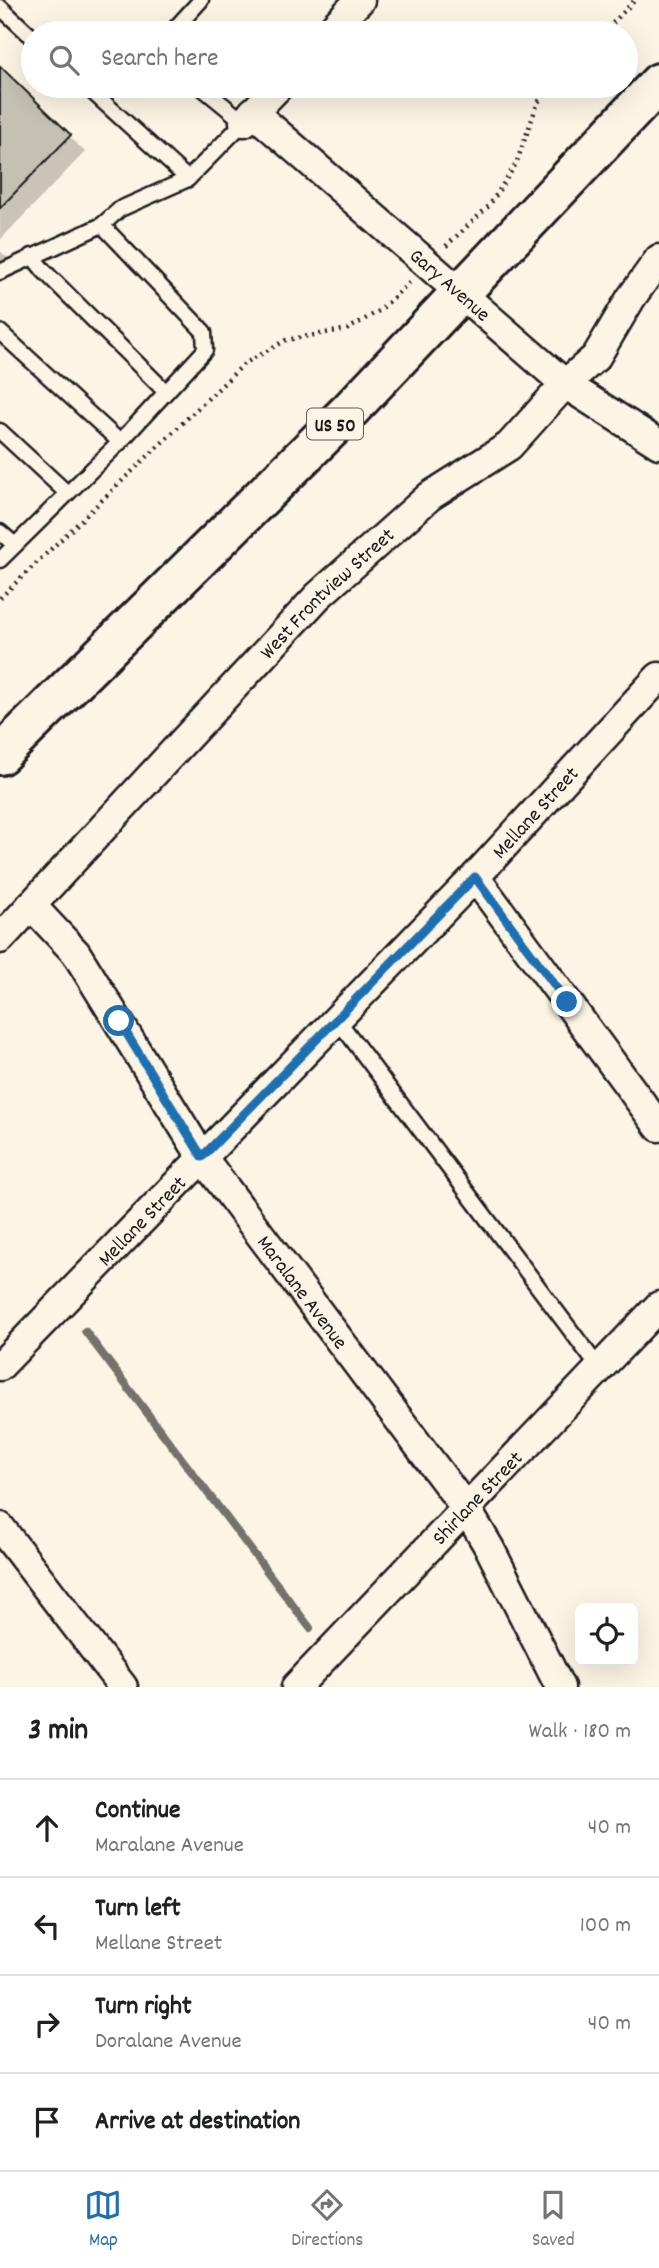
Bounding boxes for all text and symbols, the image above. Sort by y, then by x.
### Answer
search box [21,21,638,98]
icon: search [45,41,83,79]
text: Search here [101,41,219,78]
street label: Gary Avenue [401,243,496,330]
road number: US 50 [307,408,363,440]
street label: West Frontview Street [254,522,403,667]
street label: Mellane Street [487,761,588,867]
route end [551,986,582,1017]
route start [103,1005,134,1036]
street label: Mellane Street [92,1170,195,1275]
street label: Maralane Avenue [248,1230,354,1357]
street label: Shirlane Street [427,1445,531,1553]
map controls [575,1603,638,1666]
button: locate [575,1603,638,1666]
text: 3 min [28,1711,88,1754]
text: Walk · 180 m [528,1716,631,1749]
text: Continue [95,1793,180,1830]
icon: ahead [28,1809,66,1847]
text: 40 m [588,1812,631,1845]
text: Maralane Avenue [95,1830,244,1863]
text: Turn left [95,1891,181,1928]
icon: left [28,1907,66,1945]
text: 100 m [580,1910,631,1943]
text: Mellane Street [95,1928,222,1961]
text: Turn right [95,1989,192,2026]
icon: right [28,2005,66,2043]
text: 40 m [588,2008,631,2041]
text: Doralane Avenue [95,2026,242,2059]
icon: arrive [28,2103,66,2141]
text: Arrive at destination [95,2104,300,2141]
tab: Map [84,2186,122,2255]
tab: Directions [291,2186,363,2255]
tab: Saved [532,2186,575,2255]

